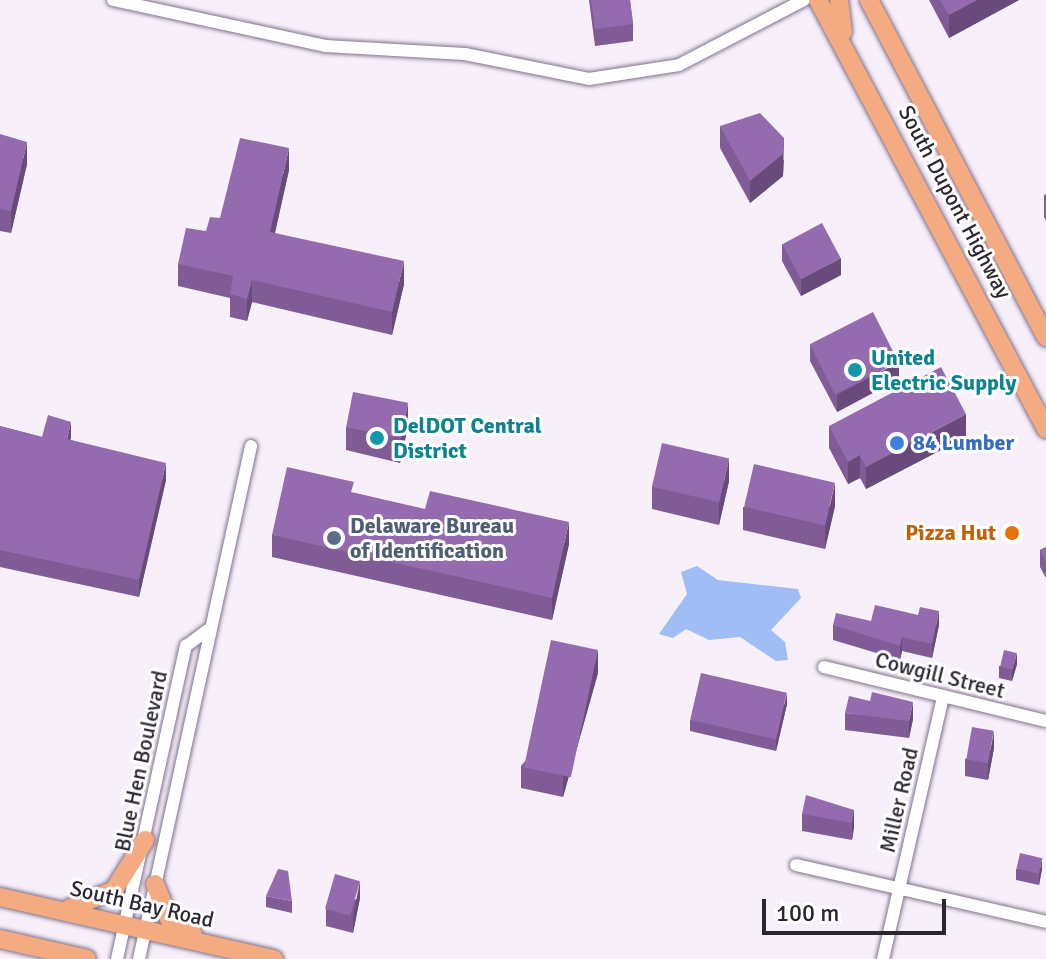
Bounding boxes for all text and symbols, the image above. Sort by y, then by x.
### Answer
street label: South Dupont Highway [893,101,1017,303]
place label: United Electric Supply [871,344,1016,396]
marker: United Electric Supply [846,361,864,379]
place label: DelDOT Central District [393,412,542,464]
marker: DelDOT Central District [368,429,386,447]
place label: 84 Lumber [913,430,1014,456]
marker: 84 Lumber [888,434,906,452]
place label: Delaware Bureau of Identification [350,512,514,564]
place label: Pizza Hut [905,520,996,546]
marker: Pizza Hut [1003,524,1021,542]
marker: Delaware Bureau of Identification [325,529,343,547]
street label: Cowgill Street [872,646,1008,704]
street label: Blue Hen Boulevard [109,668,173,854]
street label: Miller Road [874,745,924,855]
street label: South Bay Road [68,875,216,933]
scale bar [766,883,950,933]
text: 100 m [776,898,839,928]

